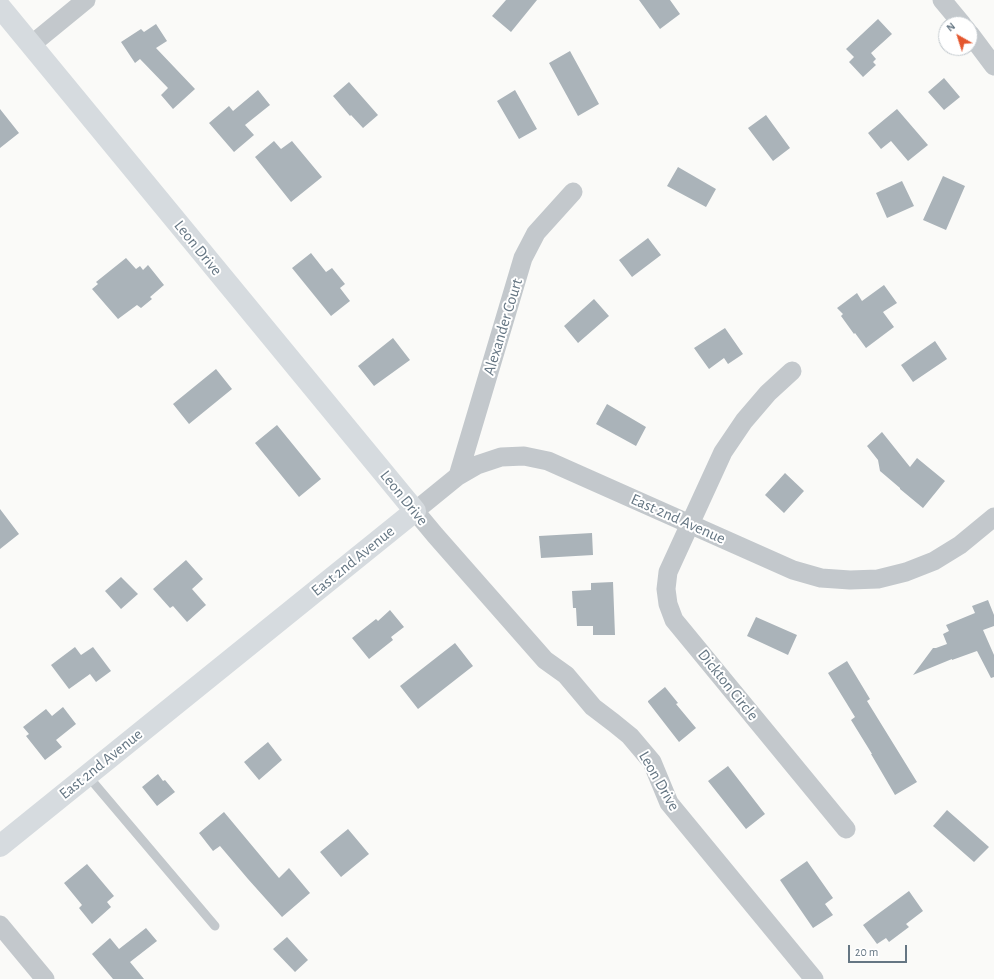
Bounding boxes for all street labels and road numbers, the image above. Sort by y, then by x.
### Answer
street label: Leon Drive [170,216,226,280]
street label: Alexander Court [479,276,527,378]
street label: Leon Drive [376,466,432,530]
street label: East 2nd Avenue [628,490,728,548]
street label: East 2nd Avenue [307,522,399,600]
street label: Dickton Circle [693,646,763,724]
street label: East 2nd Avenue [55,725,147,803]
street label: Leon Drive [634,748,684,814]

